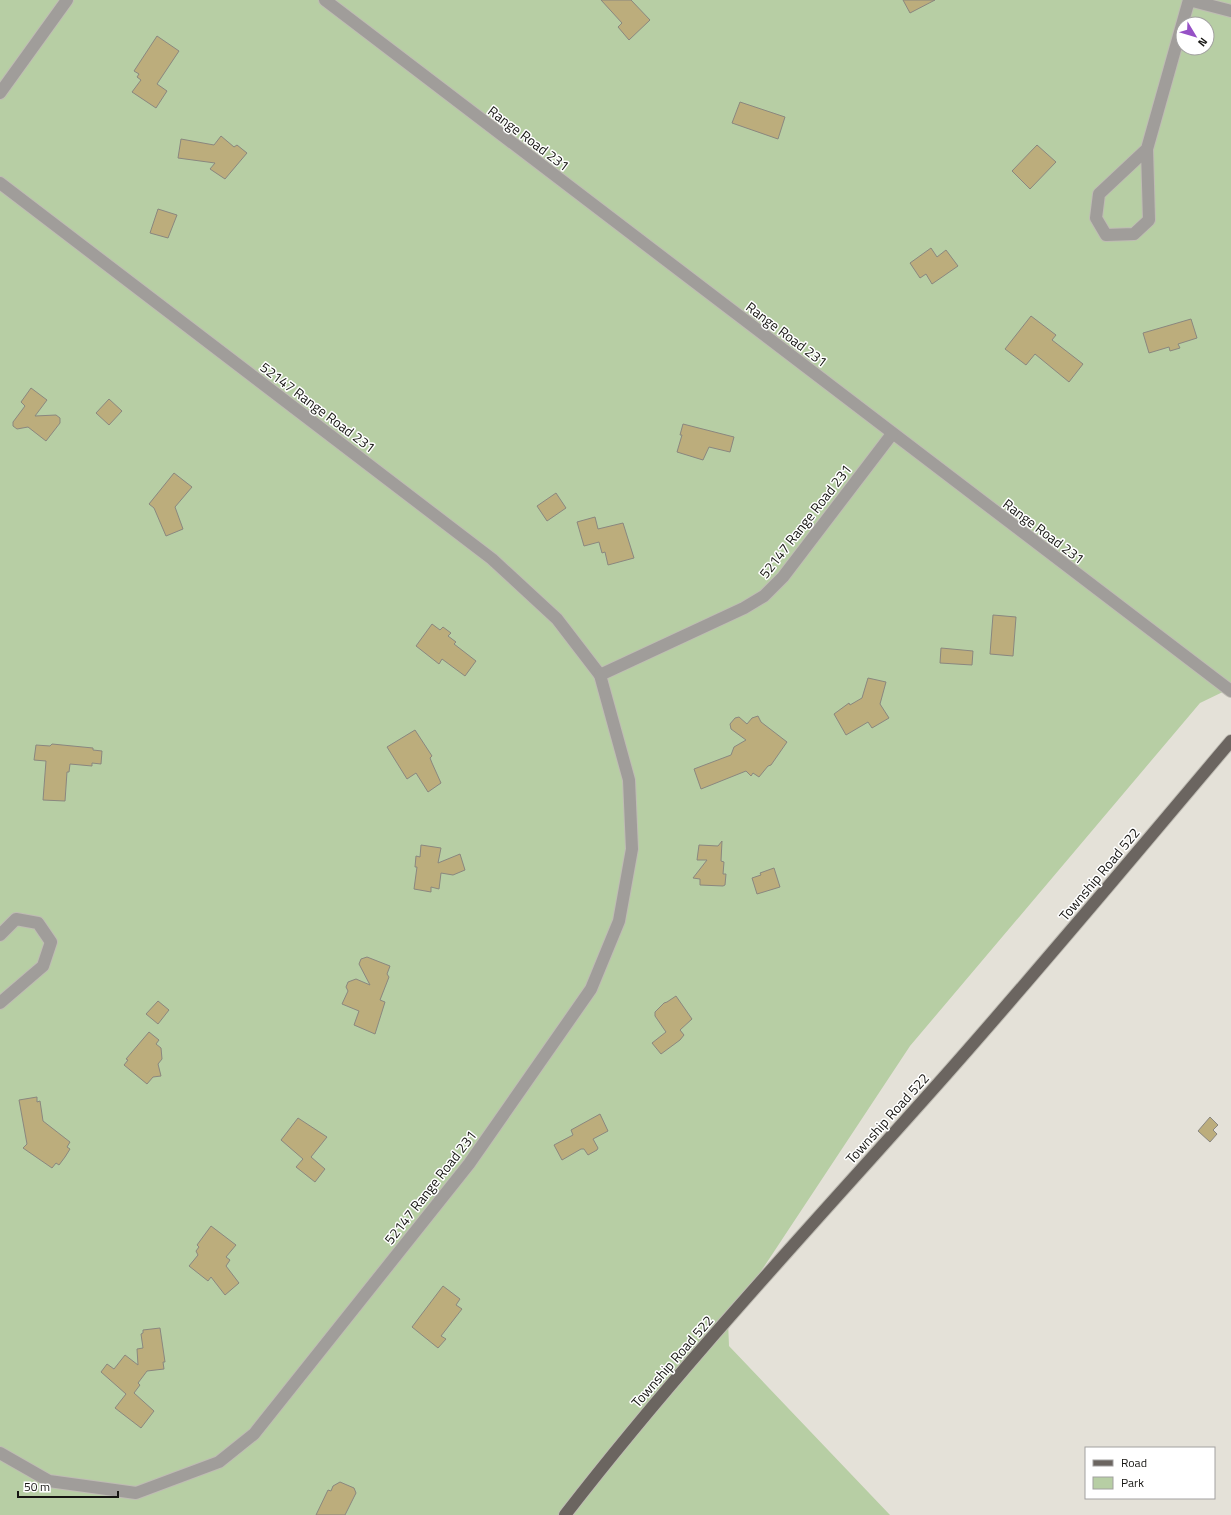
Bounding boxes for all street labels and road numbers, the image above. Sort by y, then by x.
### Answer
street label: Range Road 231 [484,100,574,176]
street label: Range Road 231 [742,296,832,372]
street label: 52147 Range Road 231 [256,357,380,457]
street label: 52147 Range Road 231 [754,459,856,583]
street label: Range Road 231 [999,493,1089,569]
street label: Township Road 522 [1054,823,1144,925]
street label: Township Road 522 [840,1068,934,1168]
street label: 52147 Range Road 231 [379,1125,481,1249]
street label: Township Road 522 [626,1310,718,1412]

